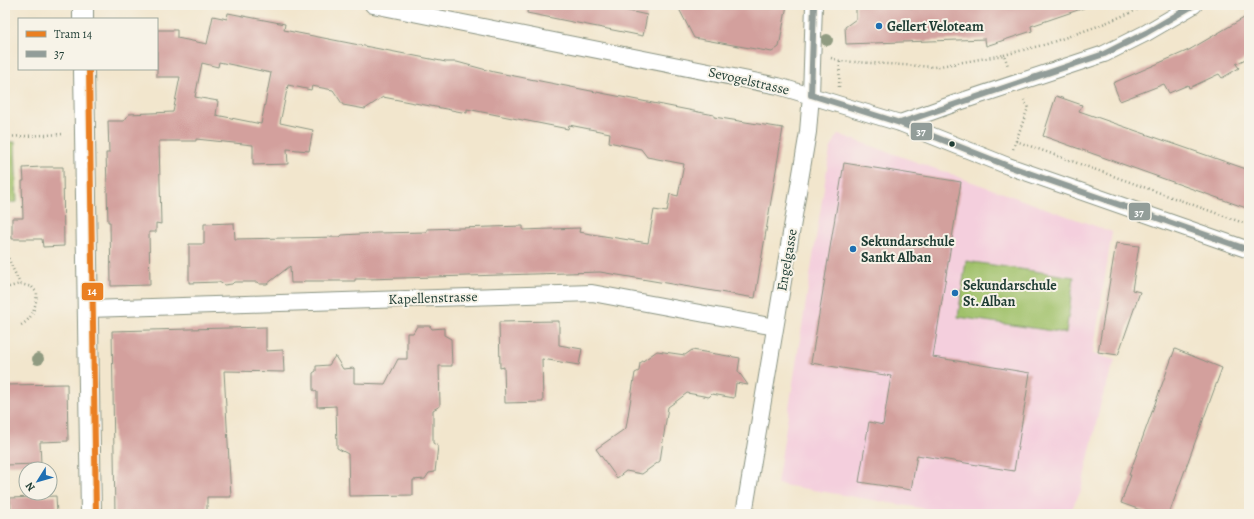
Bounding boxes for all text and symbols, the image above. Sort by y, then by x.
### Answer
place label: Gellert Veloteam [887,17,984,36]
legend [18,18,158,70]
marker: Gellert Veloteam [874,21,884,31]
text: Tram 14 [54,26,93,42]
text: 37 [54,46,65,62]
street label: Sevogelstrasse [707,62,791,100]
line badge: 37 [910,122,933,141]
text: 37 [916,124,926,139]
unlabelled marker [947,139,957,149]
line badge: 37 [1128,202,1151,221]
text: 37 [1134,205,1144,220]
street label: Engelgasse [772,227,802,293]
place label: Sekundarschule Sankt Alban [861,232,955,267]
marker: Sekundarschule Sankt Alban [848,244,858,254]
place label: Sekundarschule St. Alban [963,276,1057,311]
line badge: 14 [81,282,104,301]
text: 14 [87,284,97,299]
street label: Kapellenstrasse [388,287,478,309]
marker: Sekundarschule St. Alban [950,288,960,298]
north arrow [18,461,58,501]
text: N [22,479,39,494]

